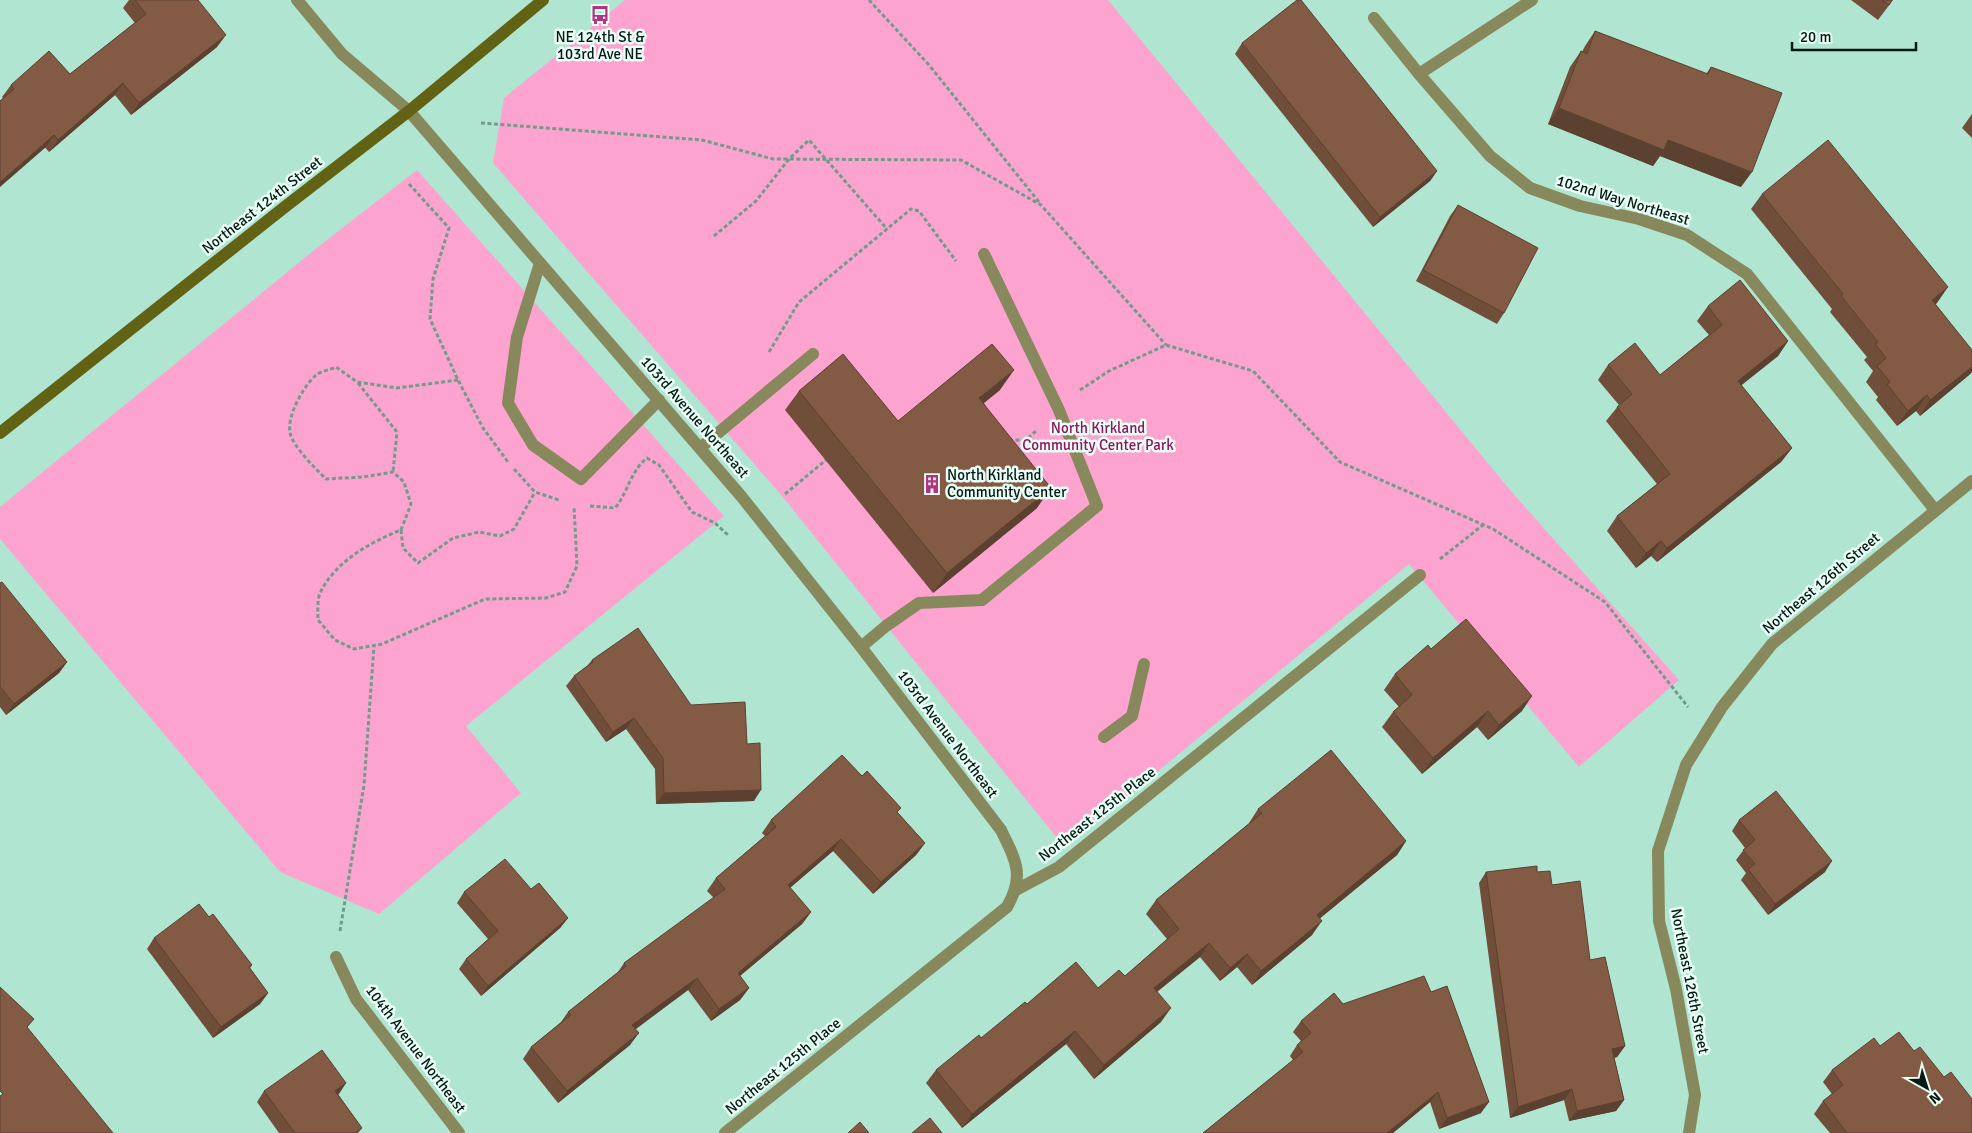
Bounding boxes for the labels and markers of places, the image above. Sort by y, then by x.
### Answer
bus stop icon: NE 124th St & 103rd Ave NE [589,4,611,26]
place label: NE 124th St & 103rd Ave NE [555,28,645,63]
place label: North Kirkland Community Center [947,466,1067,501]
building icon: North Kirkland Community Center [921,473,943,495]

